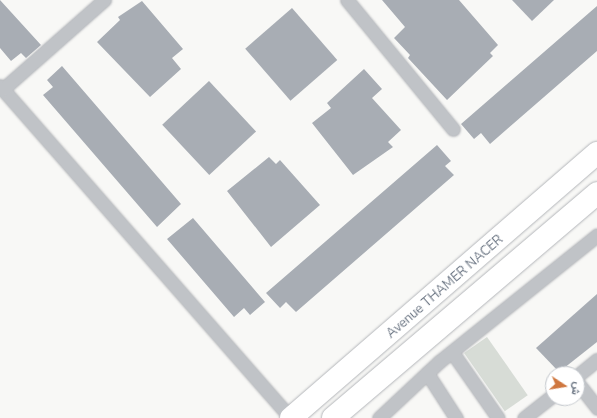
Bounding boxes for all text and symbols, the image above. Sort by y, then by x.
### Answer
street label: Avenue THAMER NACER [383,232,507,342]
north arrow [545,366,585,406]
text: ش [568,380,585,396]

